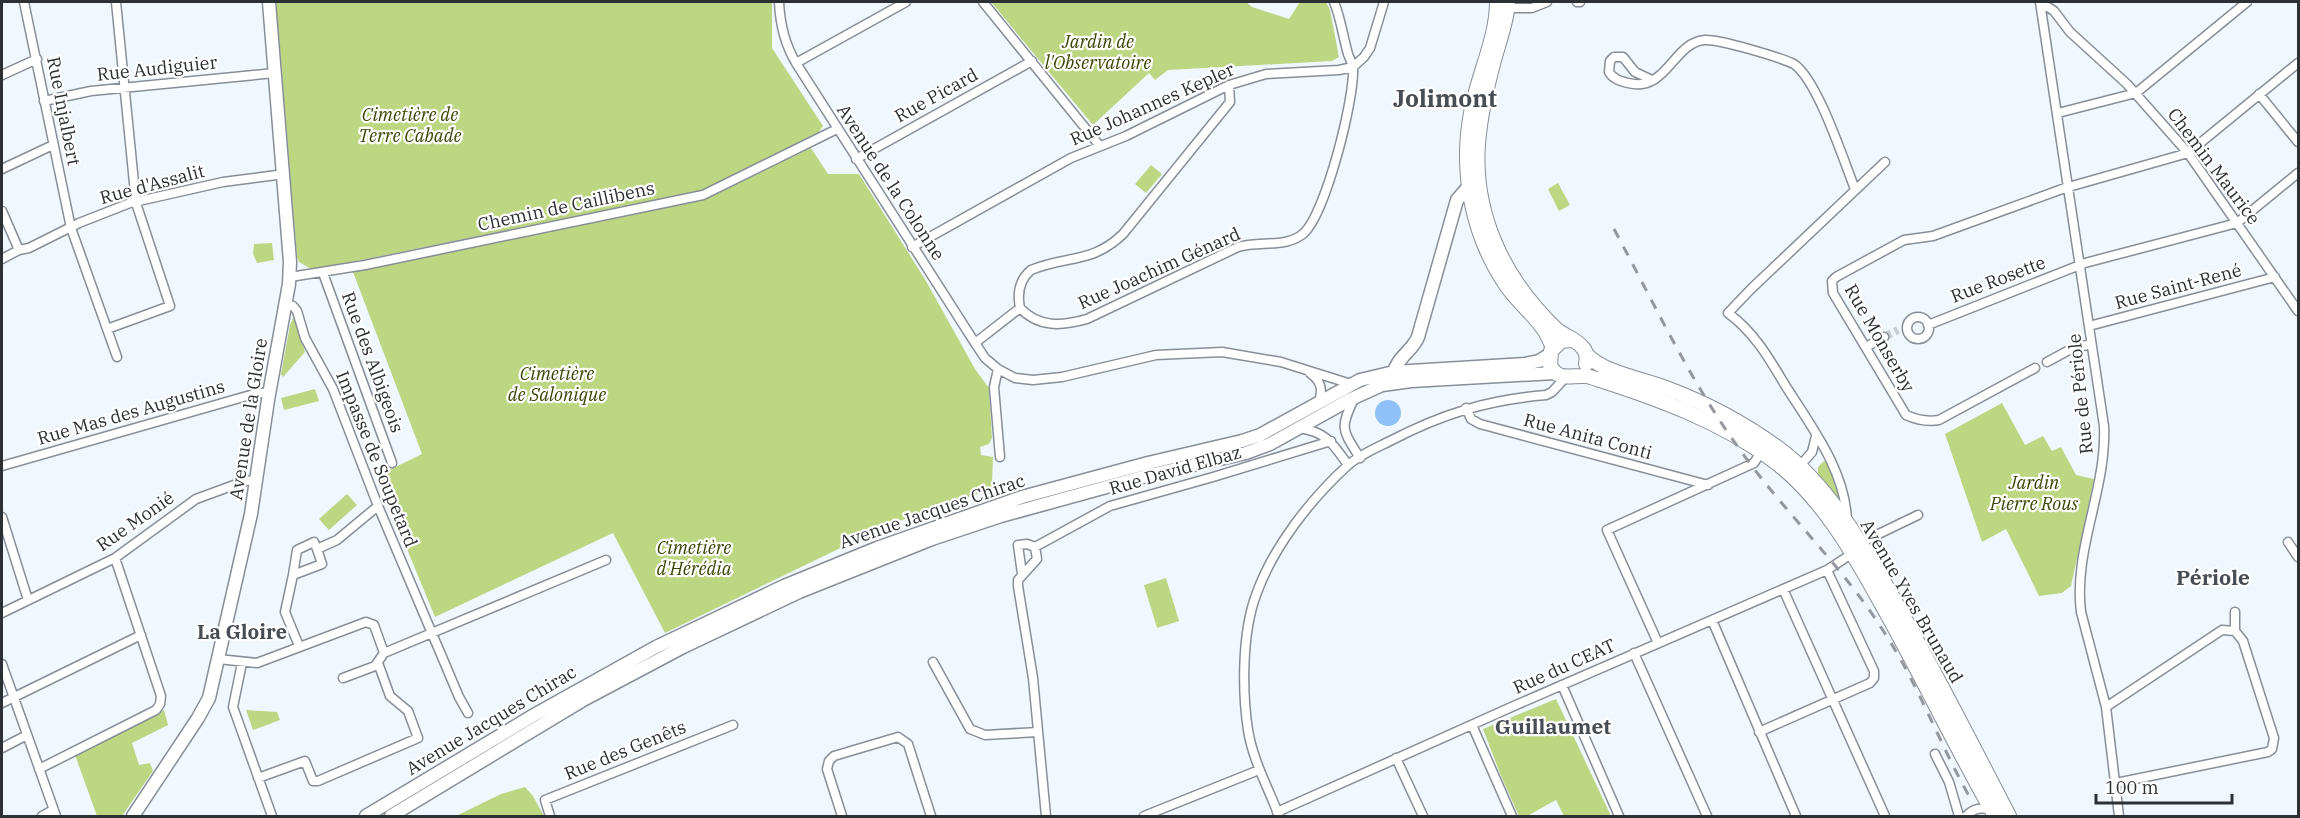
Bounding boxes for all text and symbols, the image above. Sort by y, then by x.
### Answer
park label: Jardin de l'Observatoire [1045,30,1151,74]
street label: Rue Audiguier [96,50,218,86]
street label: Rue Injalbert [42,55,86,167]
street label: Rue Johannes Kepler [1066,57,1238,151]
street label: Rue Picard [890,63,982,127]
district label: Jolimont [1393,82,1497,114]
street label: Avenue de la Colonne [832,100,950,264]
park label: Cimetière de Terre Cabade [359,103,461,147]
street label: Chemin Maurice [2163,103,2265,229]
street label: Rue d'Assalit [97,159,207,209]
street label: Chemin de Caillibens [475,176,657,236]
street label: Rue Joachim Génard [1074,222,1244,314]
street label: Rue Rosette [1947,250,2049,308]
street label: Rue Saint-René [2112,258,2244,314]
street label: Rue Monserby [1840,280,1920,396]
street label: Rue des Albigeois [337,288,409,436]
street label: Rue de Périole [2062,333,2098,455]
street label: Avenue de la Gloire [224,336,272,502]
park label: Cimetière de Salonique [508,362,606,406]
street label: Impasse de Soupetard [331,367,423,551]
street label: Rue Mas des Augustins [35,374,227,450]
street label: Rue Anita Conti [1521,408,1655,464]
street label: Rue David Elbaz [1106,440,1244,500]
street label: Avenue Jacques Chirac [836,468,1028,554]
park label: Jardin Pierre Rous [1989,471,2078,515]
street label: Rue Monié [92,486,178,556]
street label: Avenue Yves Brunaud [1856,515,1968,687]
park label: Cimetière d'Hérédia [657,536,732,580]
district label: Périole [2176,563,2250,591]
district label: La Gloire [197,618,287,645]
street label: Rue du CEAT [1509,633,1619,699]
street label: Avenue Jacques Chirac [402,660,580,780]
district label: Guillaumet [1495,712,1611,740]
street label: Rue des Genêts [561,715,689,785]
scale bar [2096,767,2232,805]
text: 100 m [2105,776,2159,799]

